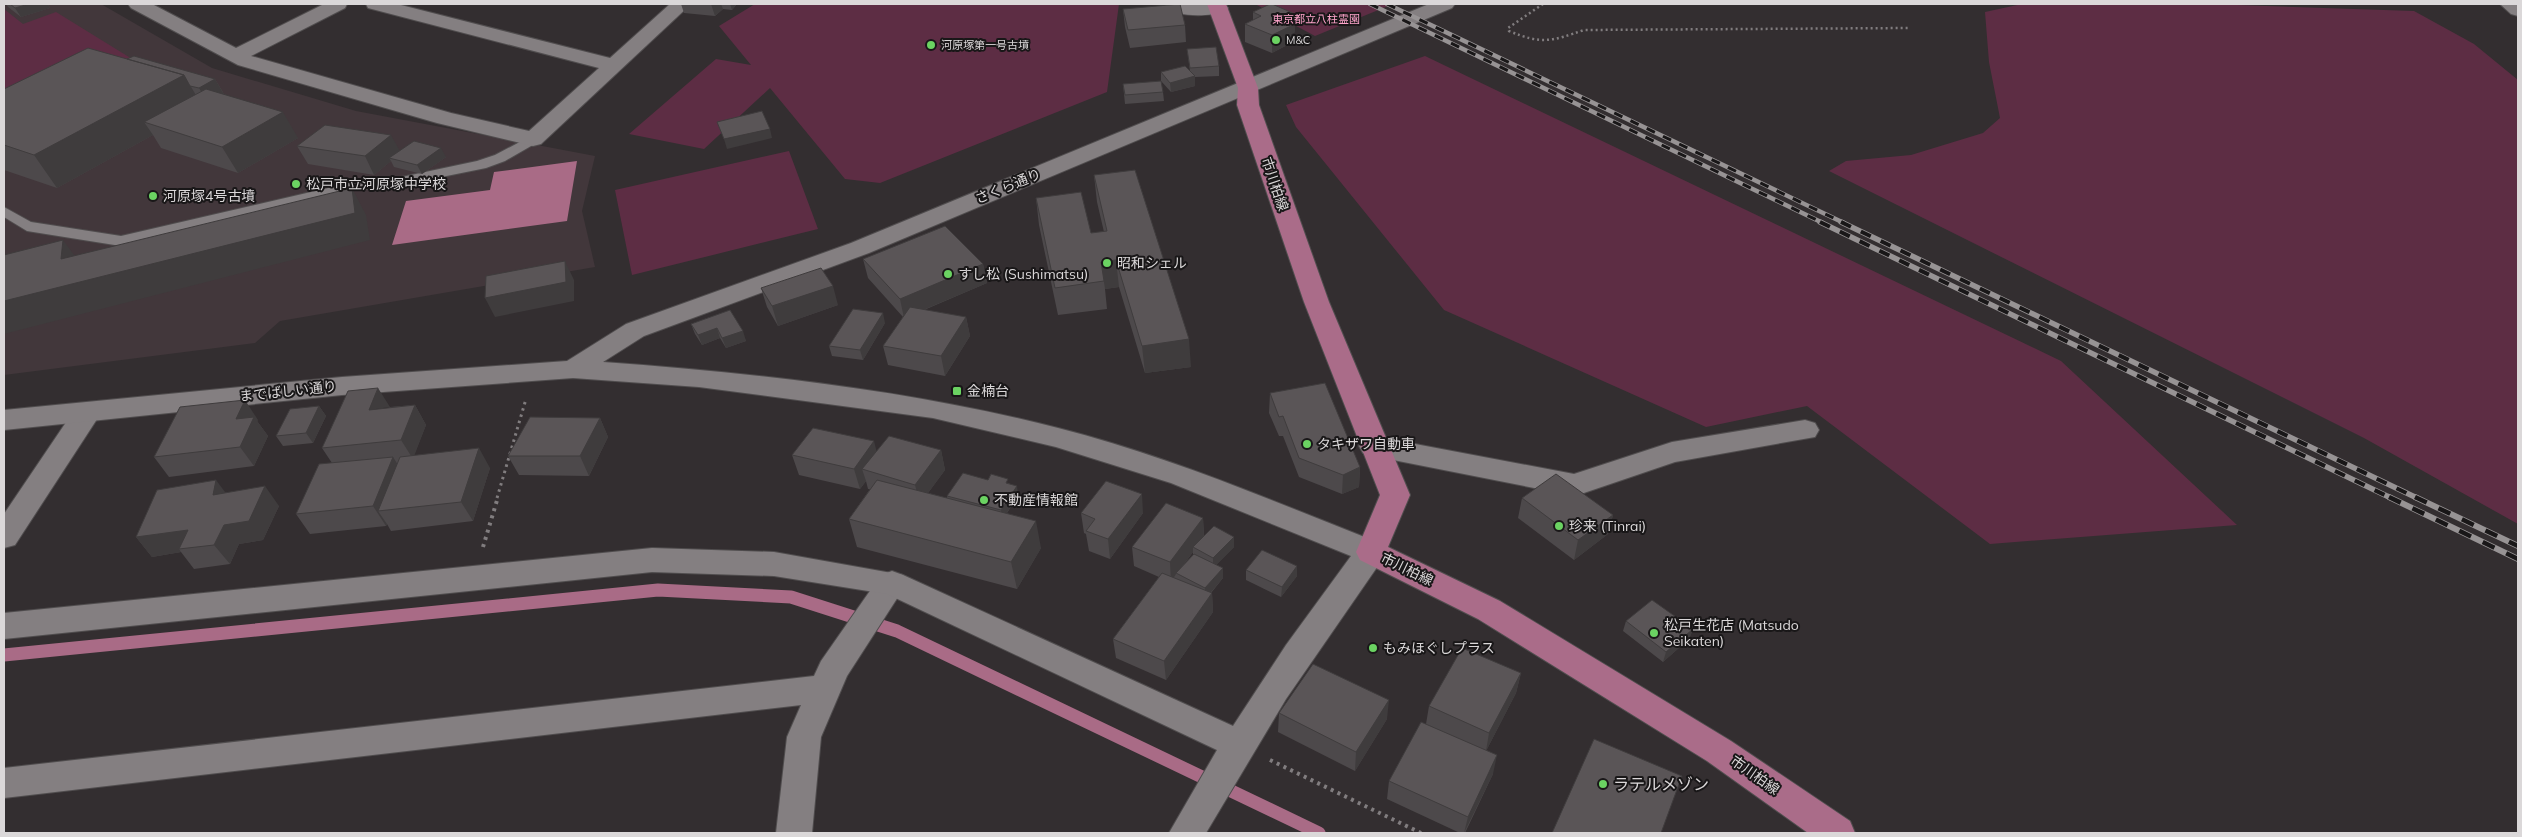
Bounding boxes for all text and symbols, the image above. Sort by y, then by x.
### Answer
park label: 東京都立八柱霊園 [1272,12,1360,26]
place label: M&C [1286,33,1310,47]
marker: M&C [1270,34,1282,46]
place label: 河原塚第一号古墳 [941,38,1029,52]
marker: 河原塚第一号古墳 [925,39,937,51]
street label: 市川柏線 [1257,155,1293,213]
street label: さくら通り [972,165,1044,207]
place label: 松戸市立河原塚中学校 [306,175,446,193]
marker: 松戸市立河原塚中学校 [290,178,302,190]
place label: 河原塚4号古墳 [163,187,255,205]
marker: 河原塚4号古墳 [147,190,159,202]
place label: 昭和シェル [1117,254,1187,272]
marker: 昭和シェル [1101,257,1113,269]
place label: すし松 (Sushimatsu) [958,265,1088,283]
marker: すし松 (Sushimatsu) [942,268,954,280]
street label: までばしい通り [238,377,338,405]
place label: 金楠台 [967,382,1009,400]
marker: 金楠台 [951,385,963,397]
place label: タキザワ自動車 [1317,435,1415,453]
marker: タキザワ自動車 [1301,438,1313,450]
place label: 不動産情報館 [994,491,1078,509]
marker: 不動産情報館 [978,494,990,506]
place label: 珍来 (Tinrai) [1569,517,1646,535]
marker: 珍来 (Tinrai) [1553,520,1565,532]
street label: 市川柏線 [1378,549,1436,589]
place label: 松戸生花店 (Matsudo Seikaten) [1664,616,1799,650]
marker: 松戸生花店 (Matsudo Seikaten) [1648,627,1660,639]
place label: もみほぐしプラス [1383,639,1495,657]
marker: もみほぐしプラス [1367,642,1379,654]
street label: 市川柏線 [1727,752,1783,798]
place label: ラテルメゾン [1613,774,1709,794]
marker: ラテルメゾン [1597,778,1609,790]

